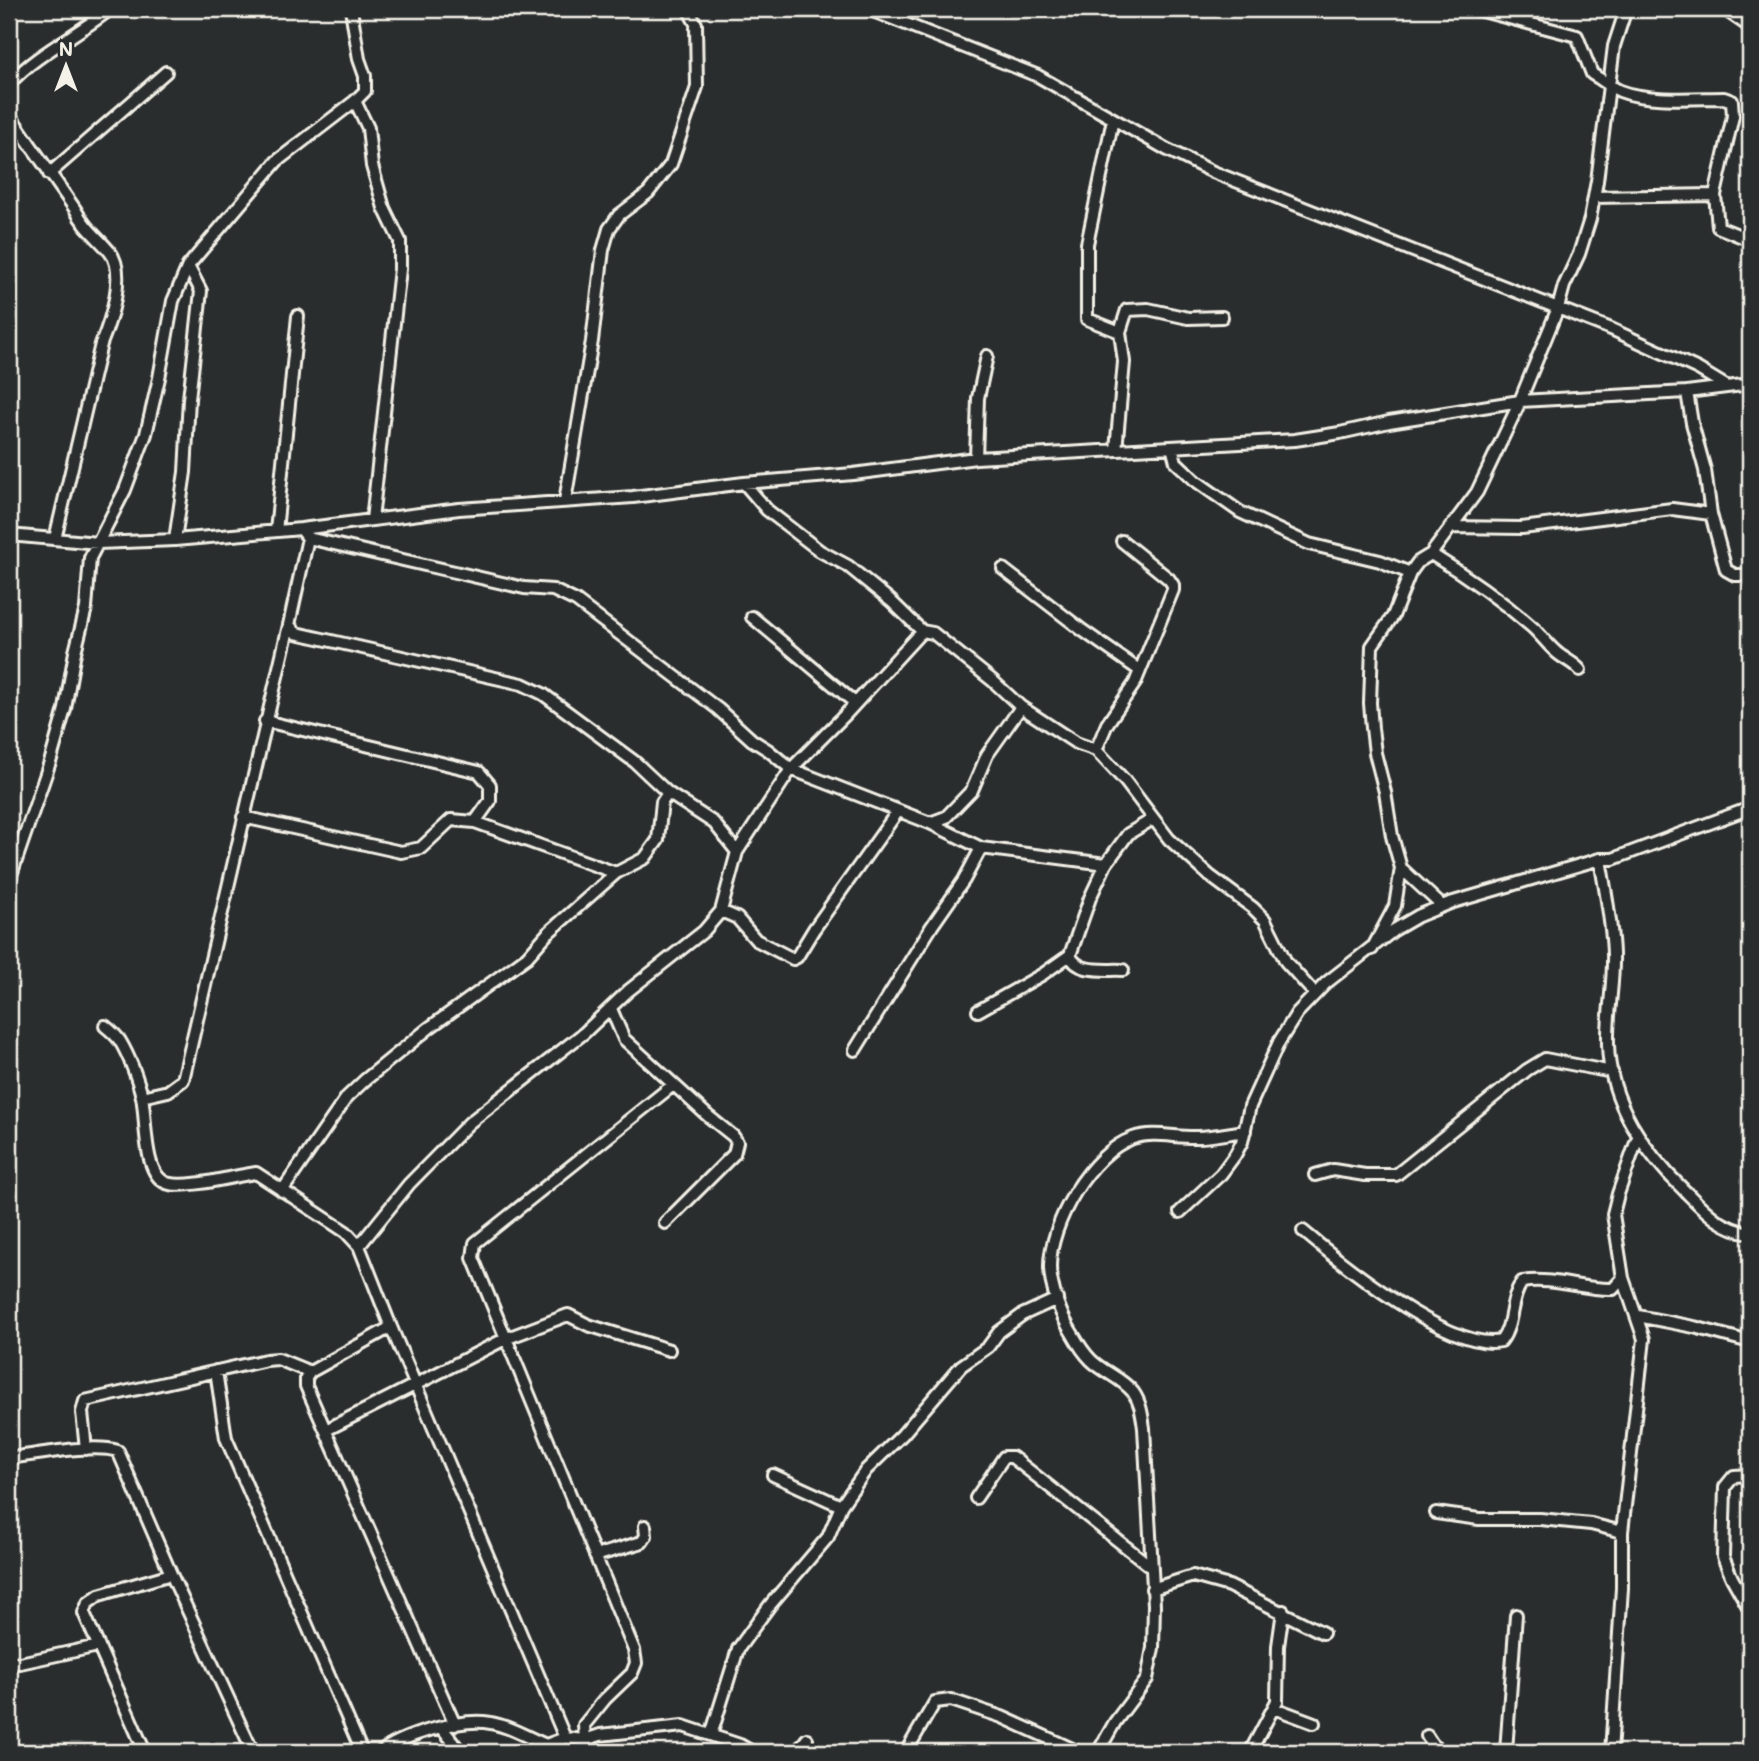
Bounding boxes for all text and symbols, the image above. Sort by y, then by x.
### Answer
north arrow [32,32,102,102]
text: N [59,36,73,61]

